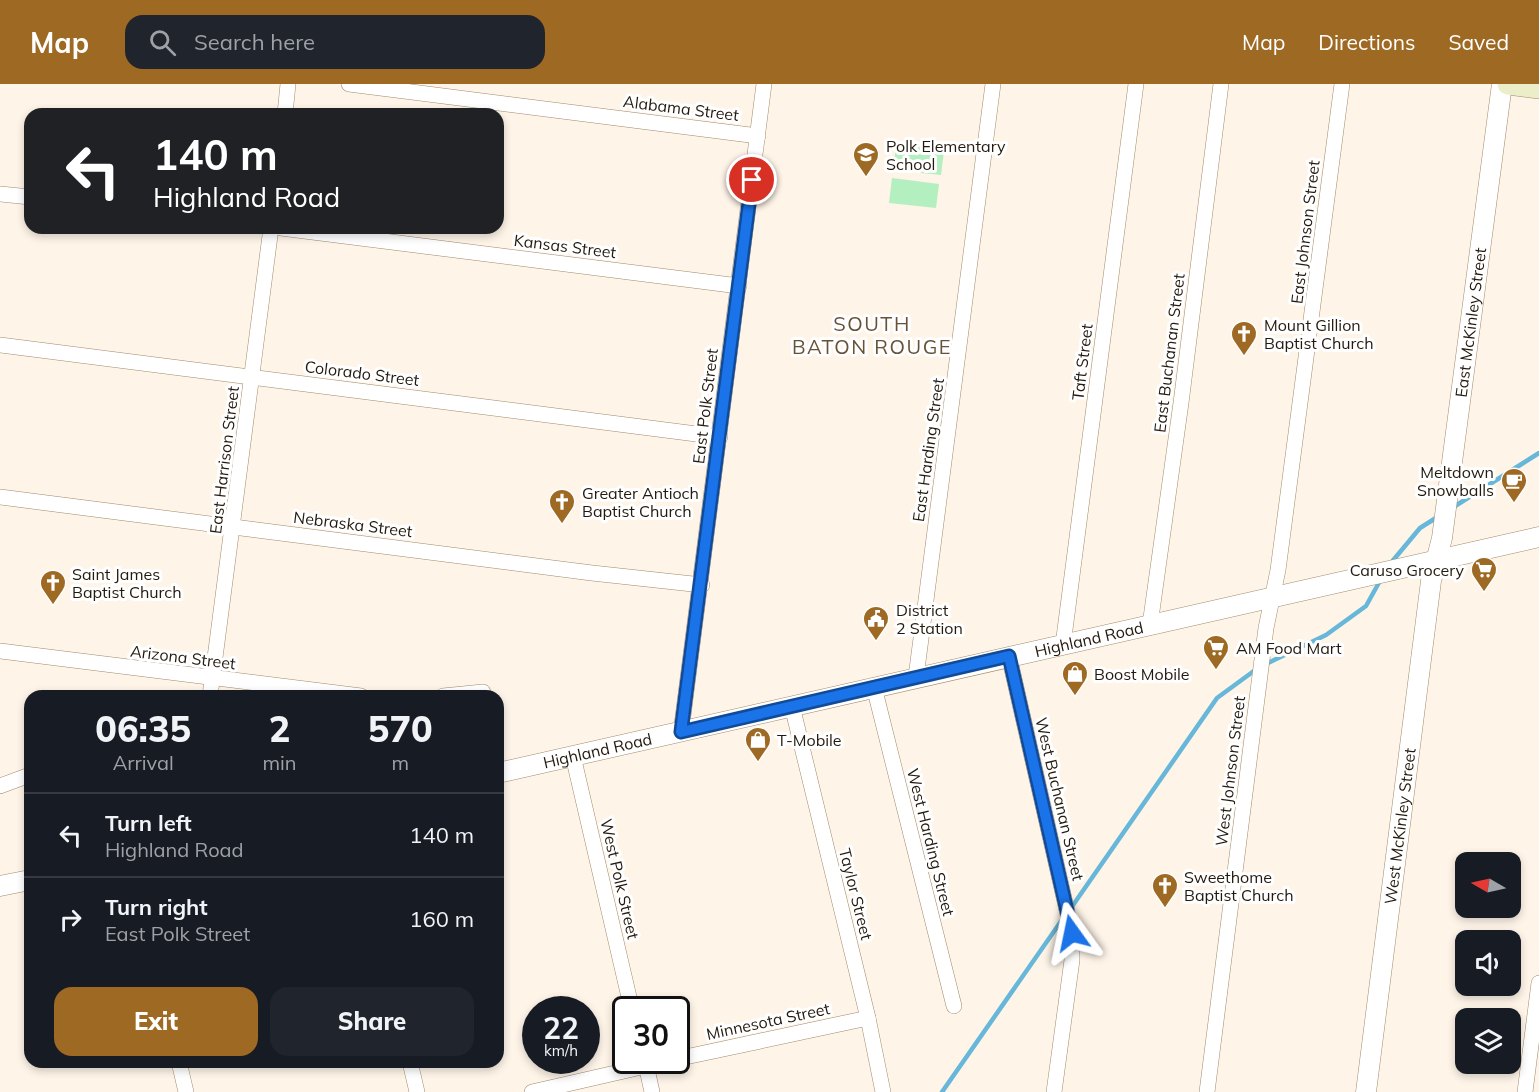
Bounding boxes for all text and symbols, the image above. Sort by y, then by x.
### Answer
search box [125,15,545,69]
text: Map [30,25,89,60]
icon: search [146,26,179,59]
text: Search here [194,28,315,56]
text: Map [1242,29,1285,55]
text: Directions [1318,29,1415,55]
text: Saved [1448,29,1509,55]
street label: Alabama Street [622,91,740,125]
text: 140 m [153,128,278,181]
icon: left [54,132,132,210]
place label: Polk Elementary School [886,136,1006,174]
school or university icon: Polk Elementary School [851,140,881,178]
pin [726,154,777,205]
street label: East Johnson Street [1286,159,1324,305]
icon: arrive [735,163,768,196]
text: Highland Road [153,180,340,214]
street label: Kansas Street [513,230,618,262]
street label: East McKinley Street [1451,246,1490,399]
street label: East Buchanan Street [1149,272,1189,434]
district label: SOUTH BATON ROUGE [792,311,952,359]
place label: Mount Gillion Baptist Church [1264,315,1374,353]
church icon: Mount Gillion Baptist Church [1229,319,1259,357]
street label: Taft Street [1067,322,1097,401]
street label: East Polk Street [688,347,722,465]
street label: Colorado Street [304,356,421,390]
street label: East Harding Street [908,376,948,523]
street label: East Harrison Street [205,385,243,535]
place label: Meltdown Snowballs [1417,462,1494,500]
cafe icon: Meltdown Snowballs [1499,466,1529,504]
place label: Greater Antioch Baptist Church [582,483,699,521]
church icon: Greater Antioch Baptist Church [547,487,577,525]
street label: Nebraska Street [292,507,414,541]
supermarket icon: Caruso Grocery [1469,555,1499,593]
place label: Caruso Grocery [1350,560,1464,580]
place label: Saint James Baptist Church [72,564,182,602]
church icon: Saint James Baptist Church [38,568,68,606]
place label: District 2 Station [896,600,963,638]
public building icon: District 2 Station [861,604,891,642]
street label: Highland Road [1033,617,1145,661]
supermarket icon: AM Food Mart [1201,633,1231,671]
place label: AM Food Mart [1236,638,1342,658]
street label: Arizona Street [129,641,237,673]
shop icon: Boost Mobile [1060,659,1090,697]
place label: Boost Mobile [1094,664,1190,684]
street label: West Johnson Street [1211,694,1249,847]
text: 06:35 [95,706,191,751]
text: 2 [269,706,290,751]
text: 570 [368,706,433,751]
street label: West Buchanan Street [1031,715,1089,883]
shop icon: T-Mobile [743,725,773,763]
street label: Highland Road [541,728,654,772]
place label: T-Mobile [777,730,842,750]
street label: West McKinley Street [1380,746,1420,906]
text: Arrival [113,750,174,775]
text: min [262,750,297,775]
text: m [391,750,409,775]
street label: West Harding Street [903,766,959,918]
text: Turn left [105,809,192,837]
street label: West Polk Street [596,817,644,941]
icon: left [54,819,87,852]
text: 140 m [409,821,474,849]
text: Highland Road [105,837,244,862]
street label: Taylor Street [835,846,877,942]
north arrow [1455,852,1521,918]
map controls [1455,852,1521,1074]
place label: Sweethome Baptist Church [1184,867,1294,905]
church icon: Sweethome Baptist Church [1150,871,1180,909]
text: Turn right [105,893,208,921]
position arrow [1040,901,1104,965]
icon: right [54,903,87,936]
text: 160 m [409,905,474,933]
text: East Polk Street [105,921,250,946]
button: sound [1455,930,1521,996]
button: Exit [54,987,258,1056]
button: Share [270,987,474,1056]
speed limit sign: 30 [612,996,690,1074]
street label: Minnesota Street [704,998,832,1044]
button: layers [1455,1008,1521,1074]
text: 22 [543,1009,579,1047]
text: km/h [544,1041,578,1060]

